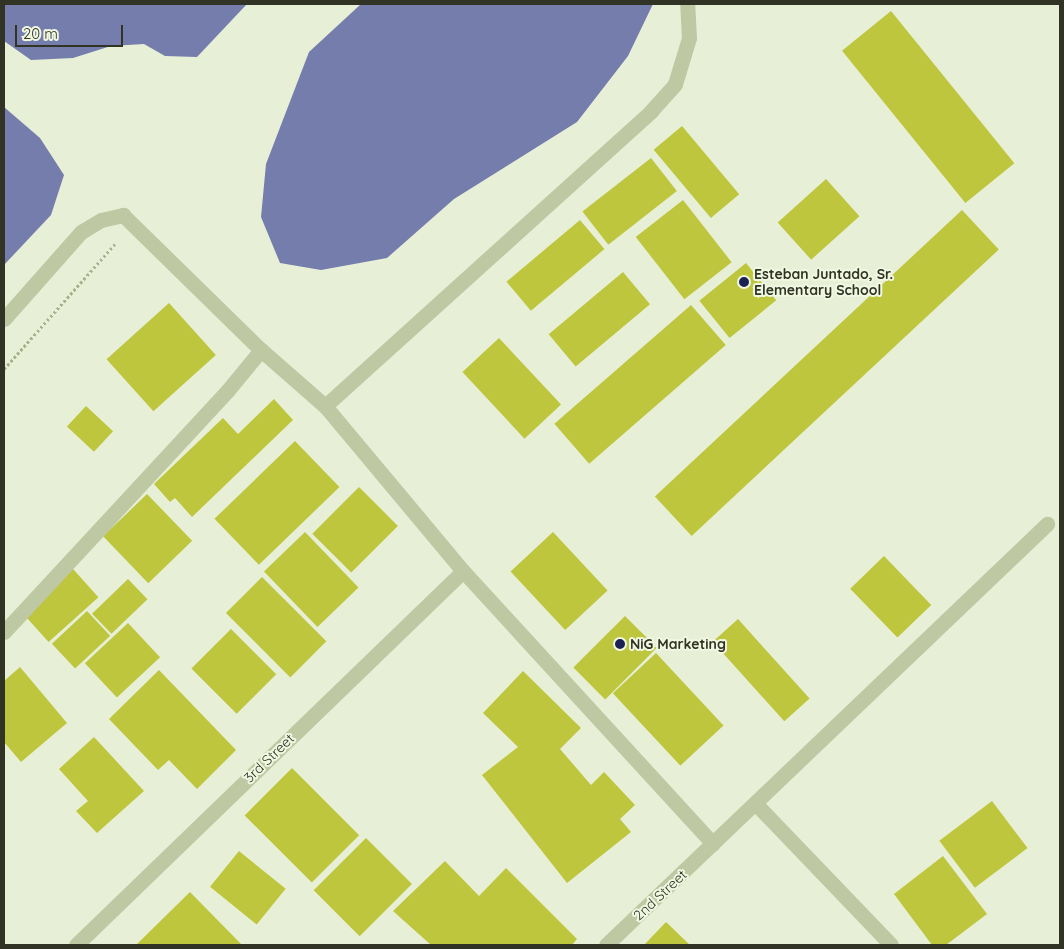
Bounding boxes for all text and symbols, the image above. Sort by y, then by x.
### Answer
scale bar [18,15,125,47]
text: 20 m [23,24,58,43]
place label: Esteban Juntado, Sr. Elementary School [754,266,893,298]
marker: Esteban Juntado, Sr. Elementary School [738,276,750,288]
place label: NiG Marketing [630,636,726,652]
marker: NiG Marketing [614,638,626,650]
street label: 3rd Street [241,730,297,786]
street label: 2nd Street [630,866,690,924]

